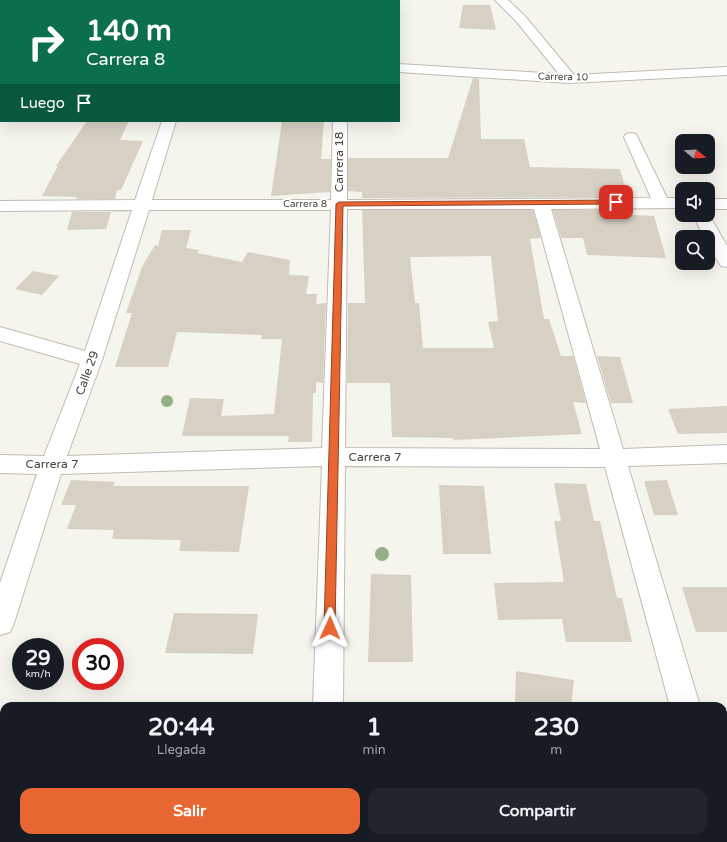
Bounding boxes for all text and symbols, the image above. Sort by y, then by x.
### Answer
text: 140 m [86,14,172,48]
icon: right [20,16,72,68]
text: Carrera 8 [86,48,165,70]
street label: Carrera 10 [538,71,588,83]
icon: arrive [73,92,95,114]
text: Luego [20,94,65,112]
street label: Carrera 18 [332,132,346,192]
north arrow [675,134,715,174]
map controls [675,134,715,270]
button: sound [675,182,715,222]
pin [599,185,633,219]
icon: arrive [605,191,627,213]
street label: Carrera 8 [283,198,327,210]
button: search [675,230,715,270]
street label: Calle 29 [73,349,101,397]
street label: Carrera 7 [349,450,401,464]
street label: Carrera 7 [26,457,78,471]
position arrow [309,607,351,649]
speed limit sign: 30 [72,638,124,690]
text: 29 [25,647,51,671]
text: km/h [25,668,51,680]
text: 20:44 [148,713,215,742]
text: 1 [367,713,382,742]
text: 230 [534,713,579,742]
text: Llegada [157,742,206,758]
text: min [363,742,386,758]
text: m [550,742,562,758]
button: Salir [20,788,360,834]
button: Compartir [368,788,707,834]

